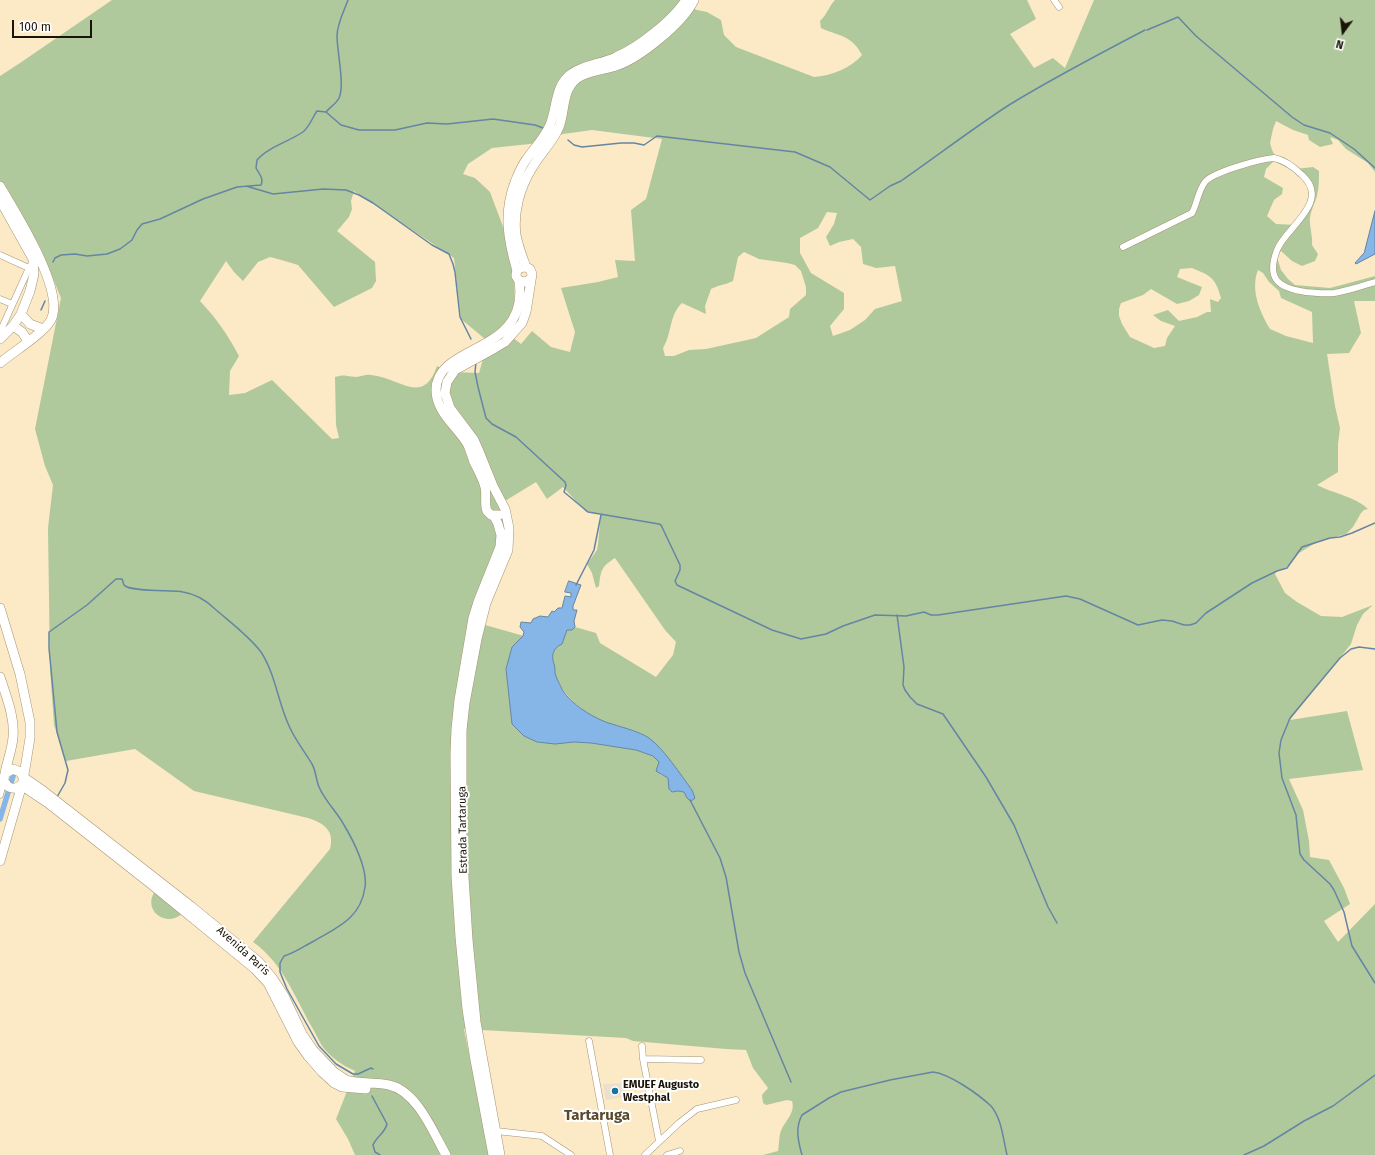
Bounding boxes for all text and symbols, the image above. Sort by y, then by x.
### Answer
scale bar [14,12,94,38]
north arrow [1323,12,1363,52]
text: 100 m [19,20,51,34]
text: N [1335,37,1345,51]
street label: Estrada Tartaruga [456,786,470,874]
street label: Avenida Paris [214,924,272,978]
place label: EMUEF Augusto Westphal [623,1078,699,1104]
marker: EMUEF Augusto Westphal [610,1086,620,1096]
district label: Tartaruga [564,1107,630,1125]

